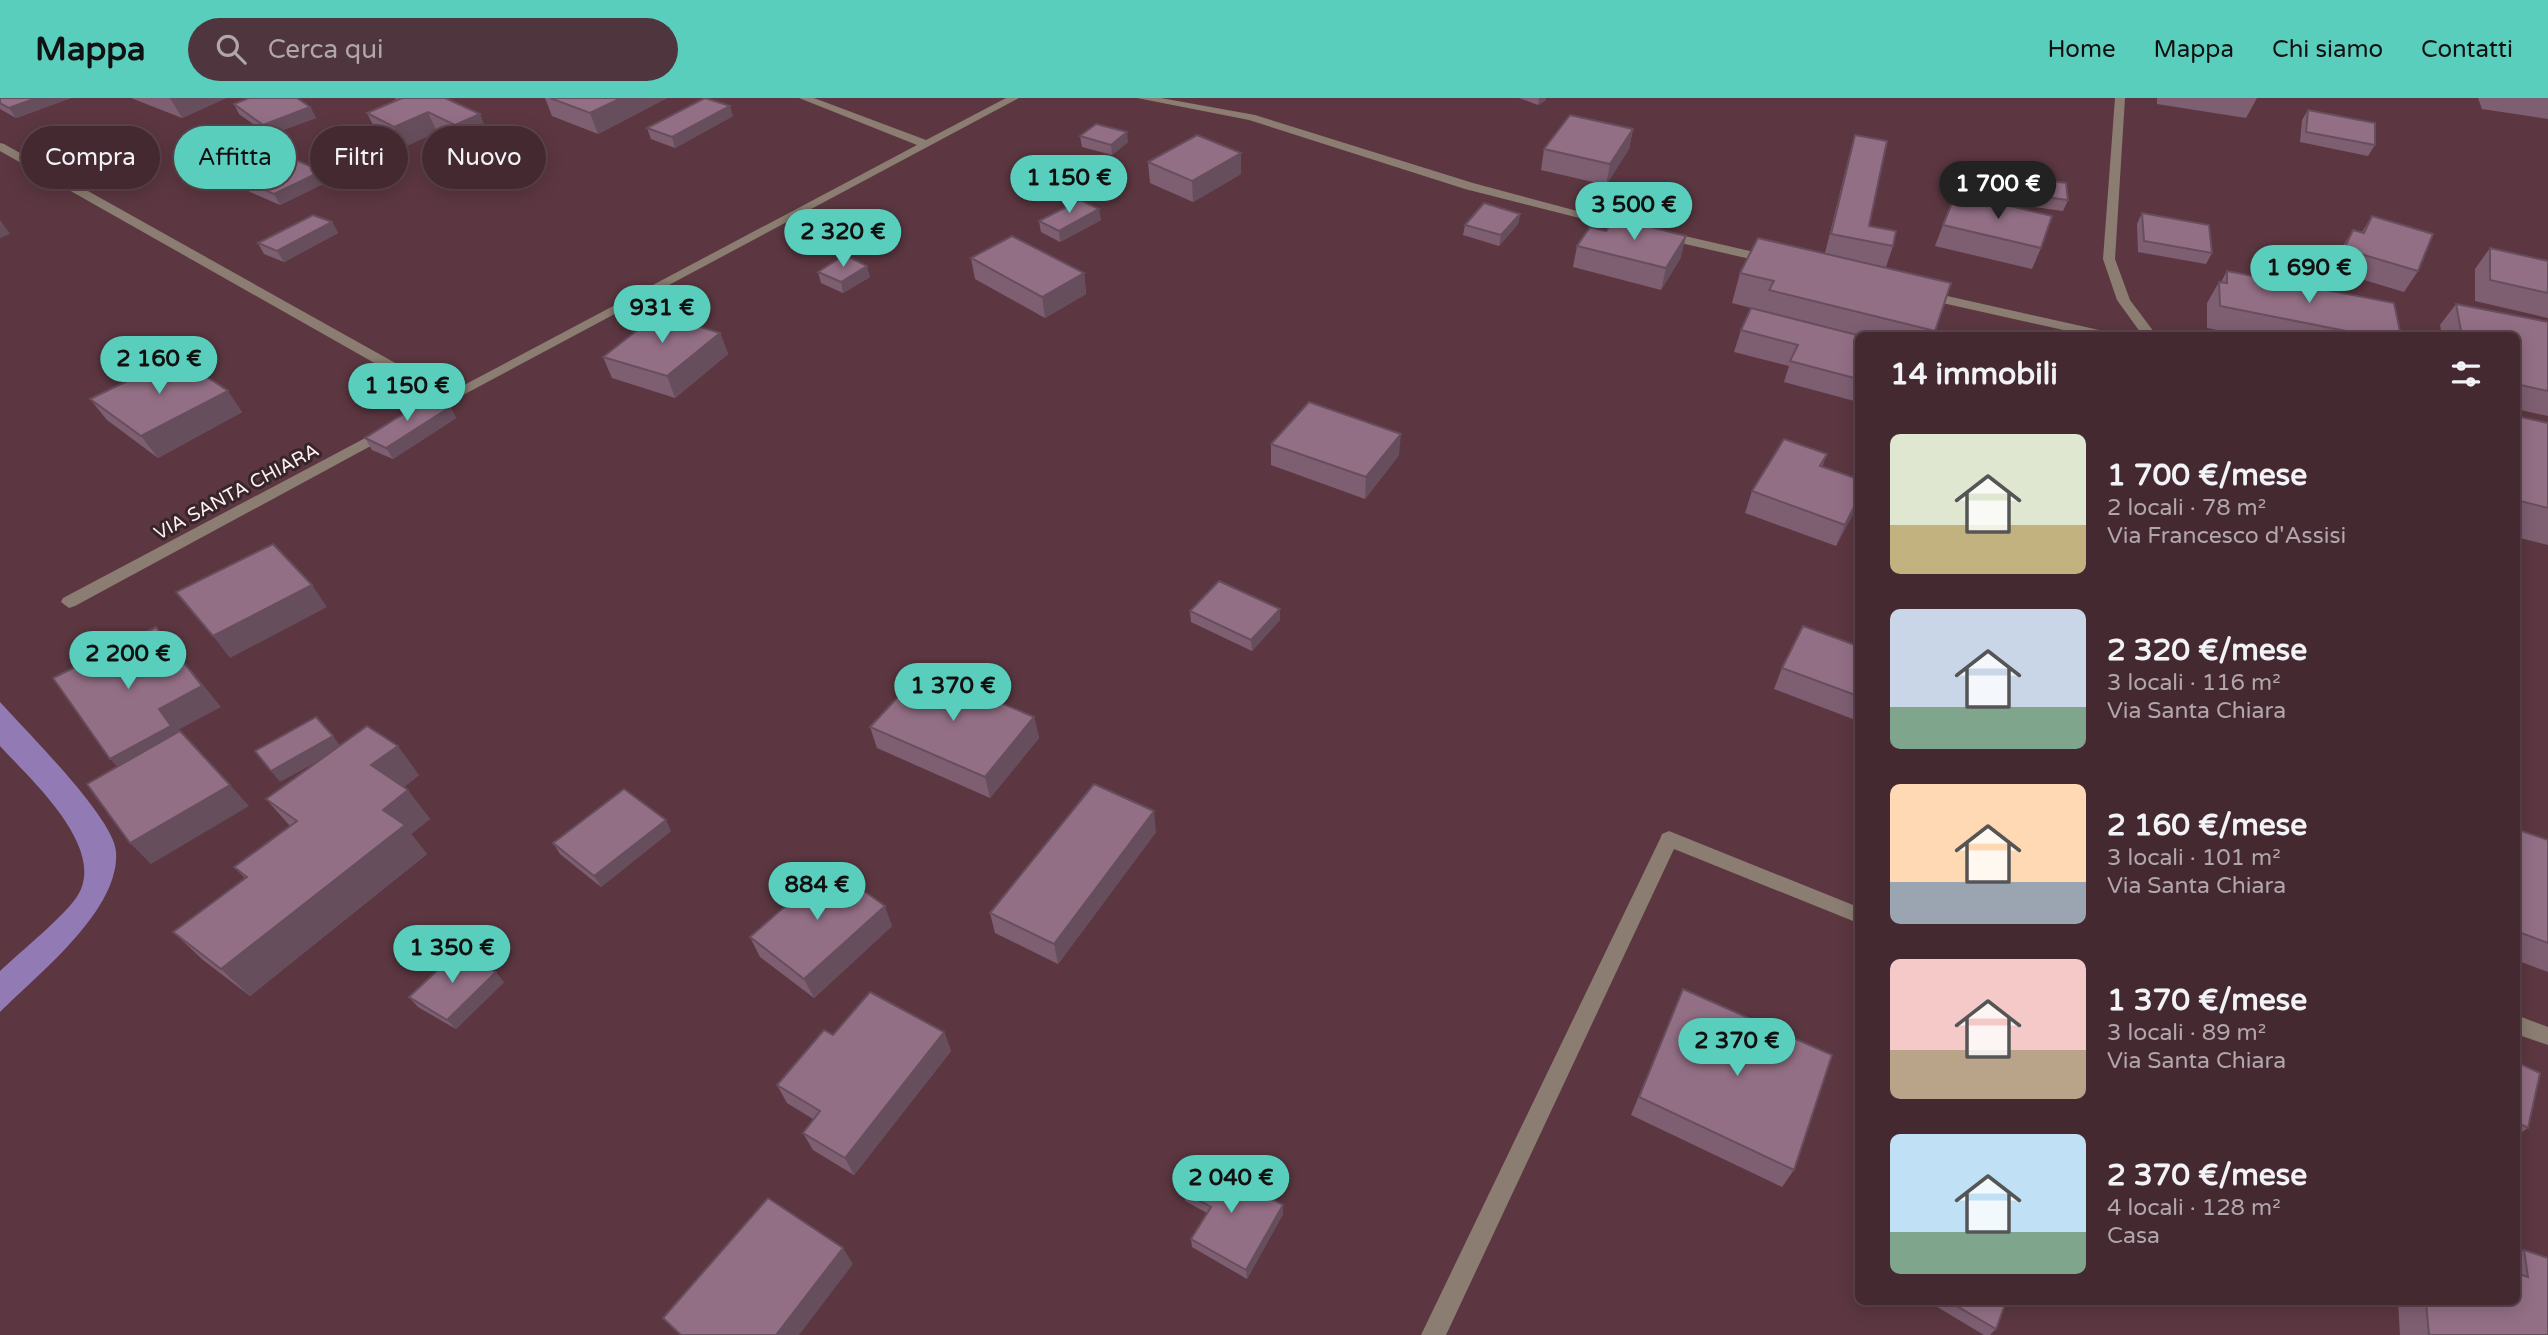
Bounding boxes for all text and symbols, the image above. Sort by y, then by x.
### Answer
search box [188,18,678,81]
text: Mappa [35,30,146,69]
icon: search [212,30,250,68]
text: Cerca qui [268,34,384,65]
text: Home [2048,35,2116,64]
text: Mappa [2154,35,2234,64]
text: Chi siamo [2272,35,2383,64]
text: Contatti [2421,35,2513,64]
chip: Compra [21,126,160,189]
chip: Affitta [174,126,296,189]
chip: Filtri [310,126,408,189]
chip: Nuovo [422,126,546,189]
pin: 1 150 € [1004,156,1134,215]
pin: 1 700 € [1933,162,2063,221]
text: 1 150 € [1026,164,1112,192]
text: 1 700 € [1955,170,2041,198]
pin: 3 500 € [1569,183,1699,242]
text: 3 500 € [1591,191,1677,219]
pin: 2 320 € [778,209,908,269]
text: 2 320 € [800,218,886,246]
pin: 1 690 € [2244,246,2374,305]
text: 1 690 € [2266,254,2352,282]
pin: 931 € [613,286,711,345]
text: 931 € [630,294,695,322]
pin: 2 160 € [94,336,224,396]
text: 2 160 € [116,345,202,373]
icon: filters [2447,355,2485,393]
text: 14 immobili [1890,356,2058,393]
pin: 1 150 € [342,364,472,423]
text: 1 150 € [364,372,450,400]
street label: VIA SANTA CHIARA [150,439,323,545]
text: 1 700 €/mese [2107,457,2307,494]
icon: home [1946,462,2030,546]
text: 2 locali · 78 m² [2107,494,2266,522]
text: Via Francesco d'Assisi [2107,522,2346,550]
pin: 2 200 € [63,632,193,691]
text: 2 320 €/mese [2107,632,2307,669]
icon: home [1946,637,2030,721]
text: 2 200 € [85,640,171,668]
pin: 1 370 € [888,664,1018,723]
text: 3 locali · 116 m² [2107,669,2281,697]
text: 1 370 € [910,672,996,700]
text: Via Santa Chiara [2107,697,2286,725]
text: 2 160 €/mese [2107,807,2307,844]
icon: home [1946,812,2030,896]
text: 3 locali · 101 m² [2107,844,2281,872]
pin: 884 € [768,862,866,922]
text: 884 € [785,871,850,899]
text: Via Santa Chiara [2107,872,2286,900]
pin: 1 350 € [387,926,517,985]
text: 1 350 € [409,934,495,962]
text: 1 370 €/mese [2107,982,2307,1019]
icon: home [1946,987,2030,1071]
pin: 2 370 € [1672,1018,1802,1078]
text: 3 locali · 89 m² [2107,1019,2266,1047]
text: 2 370 € [1694,1027,1780,1055]
text: Via Santa Chiara [2107,1047,2286,1075]
pin: 2 040 € [1166,1156,1296,1215]
text: 2 370 €/mese [2107,1157,2307,1194]
icon: home [1946,1162,2030,1246]
text: 2 040 € [1188,1164,1274,1192]
text: 4 locali · 128 m² [2107,1194,2281,1222]
text: Casa [2107,1222,2160,1250]

